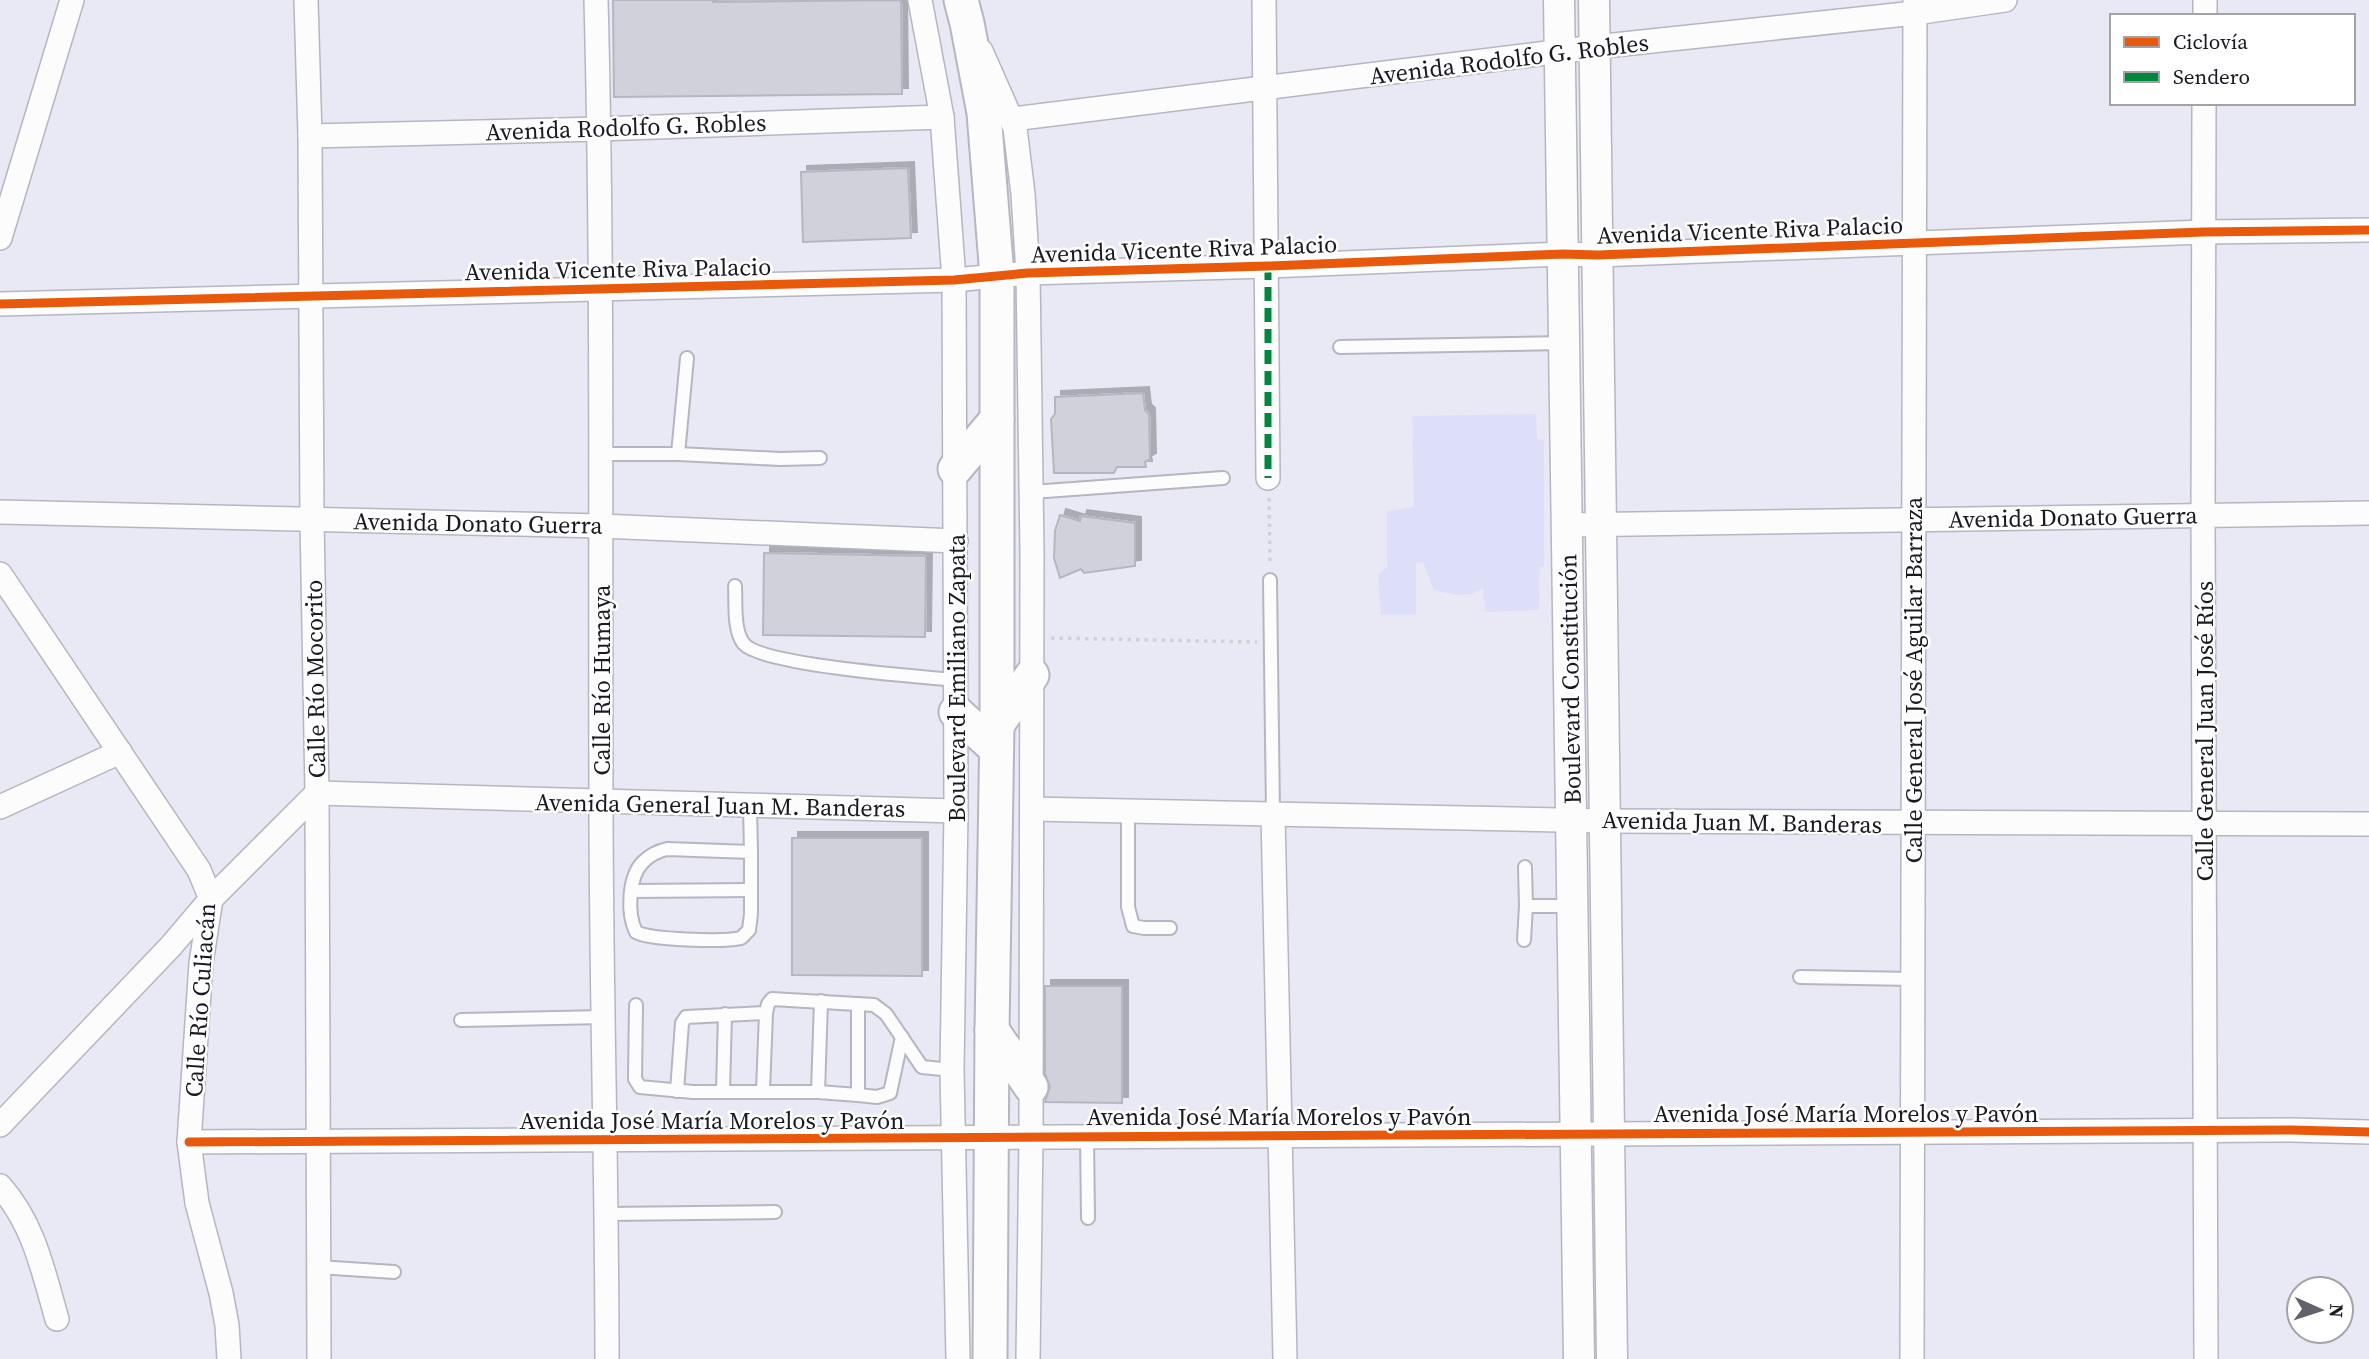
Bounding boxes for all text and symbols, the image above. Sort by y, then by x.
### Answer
legend [2110,14,2355,105]
street label: Avenida Rodolfo G. Robles [1367,25,1651,93]
text: Ciclovía [2173,27,2248,56]
text: Sendero [2173,62,2250,91]
street label: Avenida Rodolfo G. Robles [485,106,767,148]
street label: Avenida Vicente Riva Palacio [1596,208,1904,252]
street label: Avenida Vicente Riva Palacio [1030,227,1338,271]
street label: Avenida Vicente Riva Palacio [464,250,772,288]
street label: Calle General José Aguilar Barraza [1897,496,1930,863]
street label: Avenida Donato Guerra [1948,498,2199,536]
street label: Avenida Donato Guerra [353,504,604,542]
street label: Boulevard Emiliano Zapata [940,533,973,822]
street label: Boulevard Constitución [1551,553,1589,805]
street label: Calle Río Mocorito [297,579,333,779]
street label: Calle General Juan José Ríos [2188,581,2221,881]
street label: Calle Río Humaya [585,584,618,776]
street label: Avenida General Juan M. Banderas [534,785,906,825]
street label: Avenida Juan M. Banderas [1602,803,1882,841]
street label: Calle Río Culiacán [177,902,223,1098]
street label: Avenida José María Morelos y Pavón [1653,1097,2039,1130]
street label: Avenida José María Morelos y Pavón [1086,1100,1472,1133]
street label: Avenida José María Morelos y Pavón [519,1104,905,1137]
north arrow [2285,1275,2355,1345]
text: N [2324,1303,2350,1319]

